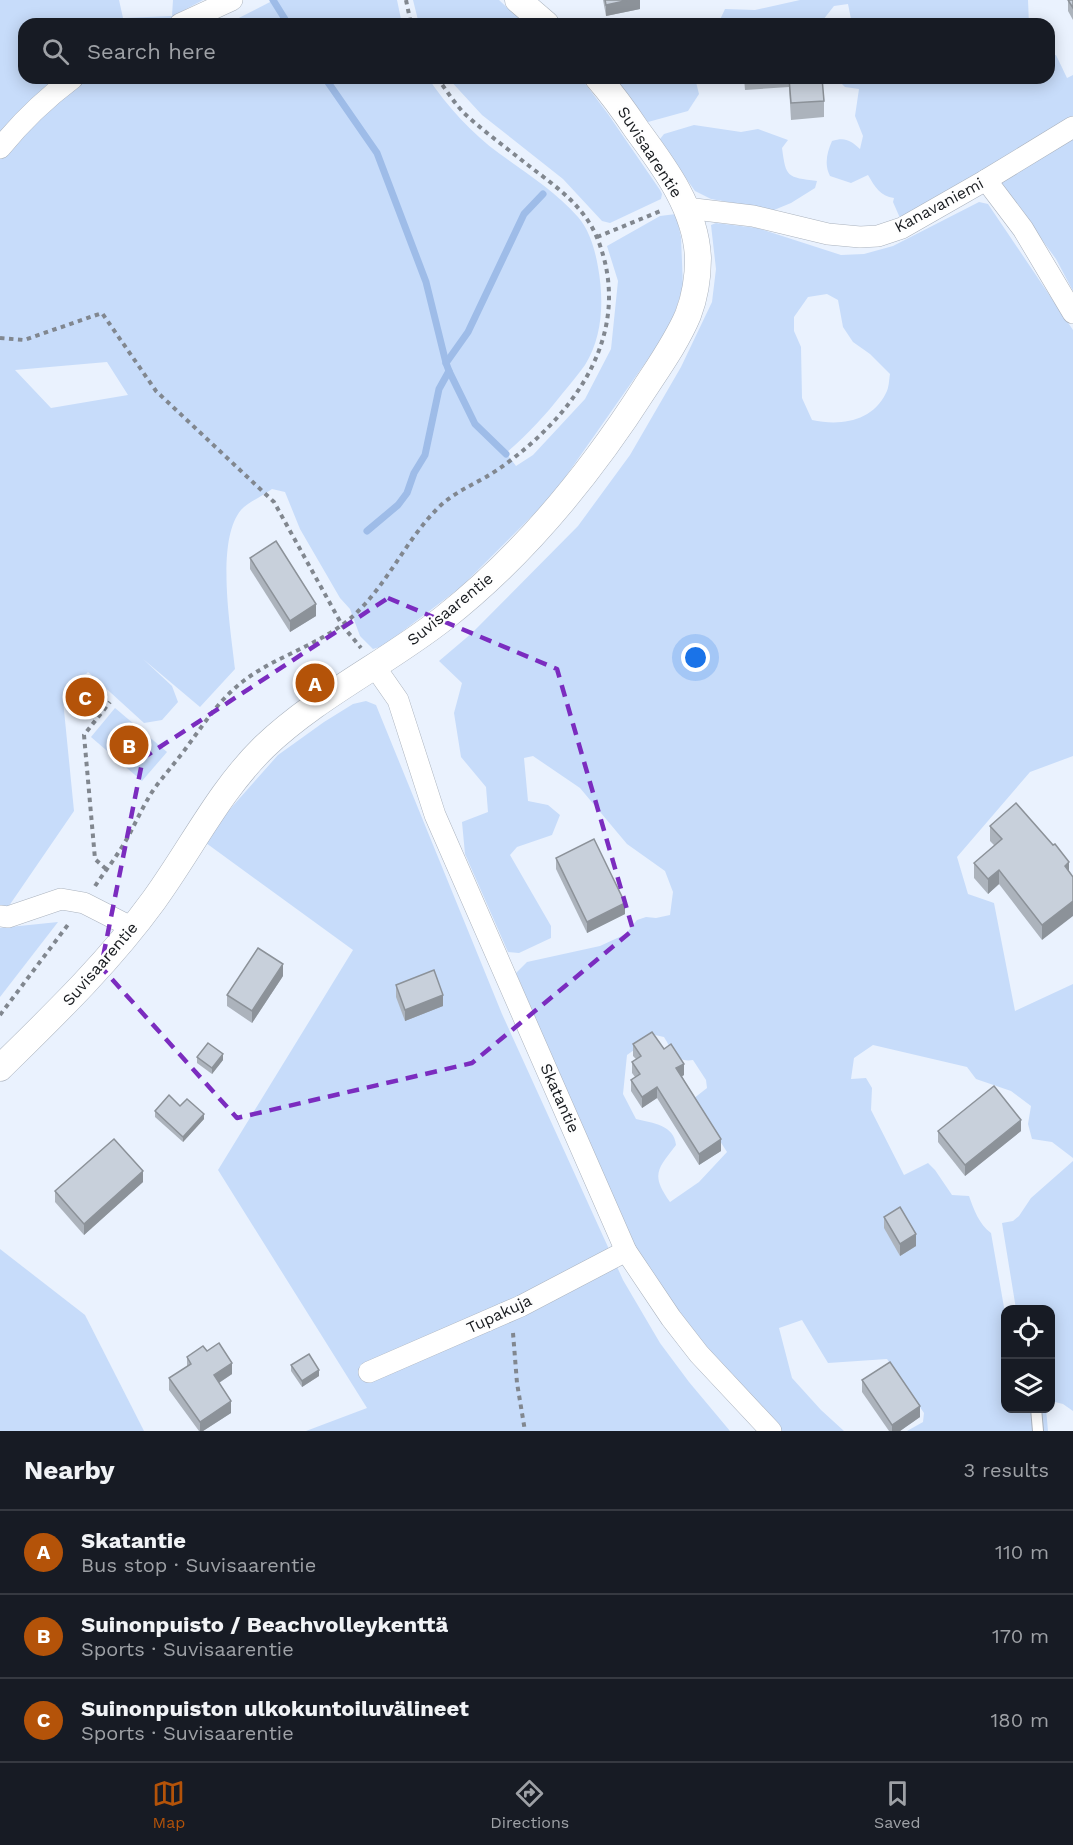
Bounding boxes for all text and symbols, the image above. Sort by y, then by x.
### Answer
search box [18,18,1055,84]
icon: search [39,35,72,68]
text: Search here [87,39,216,64]
street label: Suvisaarentie [614,103,686,201]
street label: Kanavaniemi [891,174,987,236]
street label: Suvisaarentie [403,569,497,649]
your location [681,643,710,672]
pin: A [296,660,334,706]
pin: C [66,674,104,720]
pin: B [110,722,148,768]
street label: Suvisaarentie [58,918,142,1010]
street label: Skatantie [536,1060,584,1136]
street label: Tupakuja [463,1291,535,1337]
map controls [1001,1305,1055,1413]
button: locate [1001,1305,1055,1359]
button: layers [1001,1359,1055,1413]
text: Nearby [24,1455,115,1485]
text: 3 results [964,1458,1049,1482]
text: Skatantie [81,1528,186,1553]
text: A [37,1540,50,1564]
text: 110 m [995,1540,1049,1564]
text: Bus stop · Suvisaarentie [81,1553,316,1577]
text: Suinonpuisto / Beachvolleykenttä [81,1612,448,1637]
text: B [37,1624,50,1648]
text: 170 m [992,1624,1049,1648]
text: Sports · Suvisaarentie [81,1637,294,1661]
text: Suinonpuiston ulkokuntoiluvälineet [81,1696,469,1721]
text: C [37,1708,50,1732]
text: 180 m [991,1708,1049,1732]
text: Sports · Suvisaarentie [81,1721,294,1745]
tab: Map [152,1777,185,1832]
tab: Directions [490,1777,569,1832]
tab: Saved [874,1777,921,1832]

